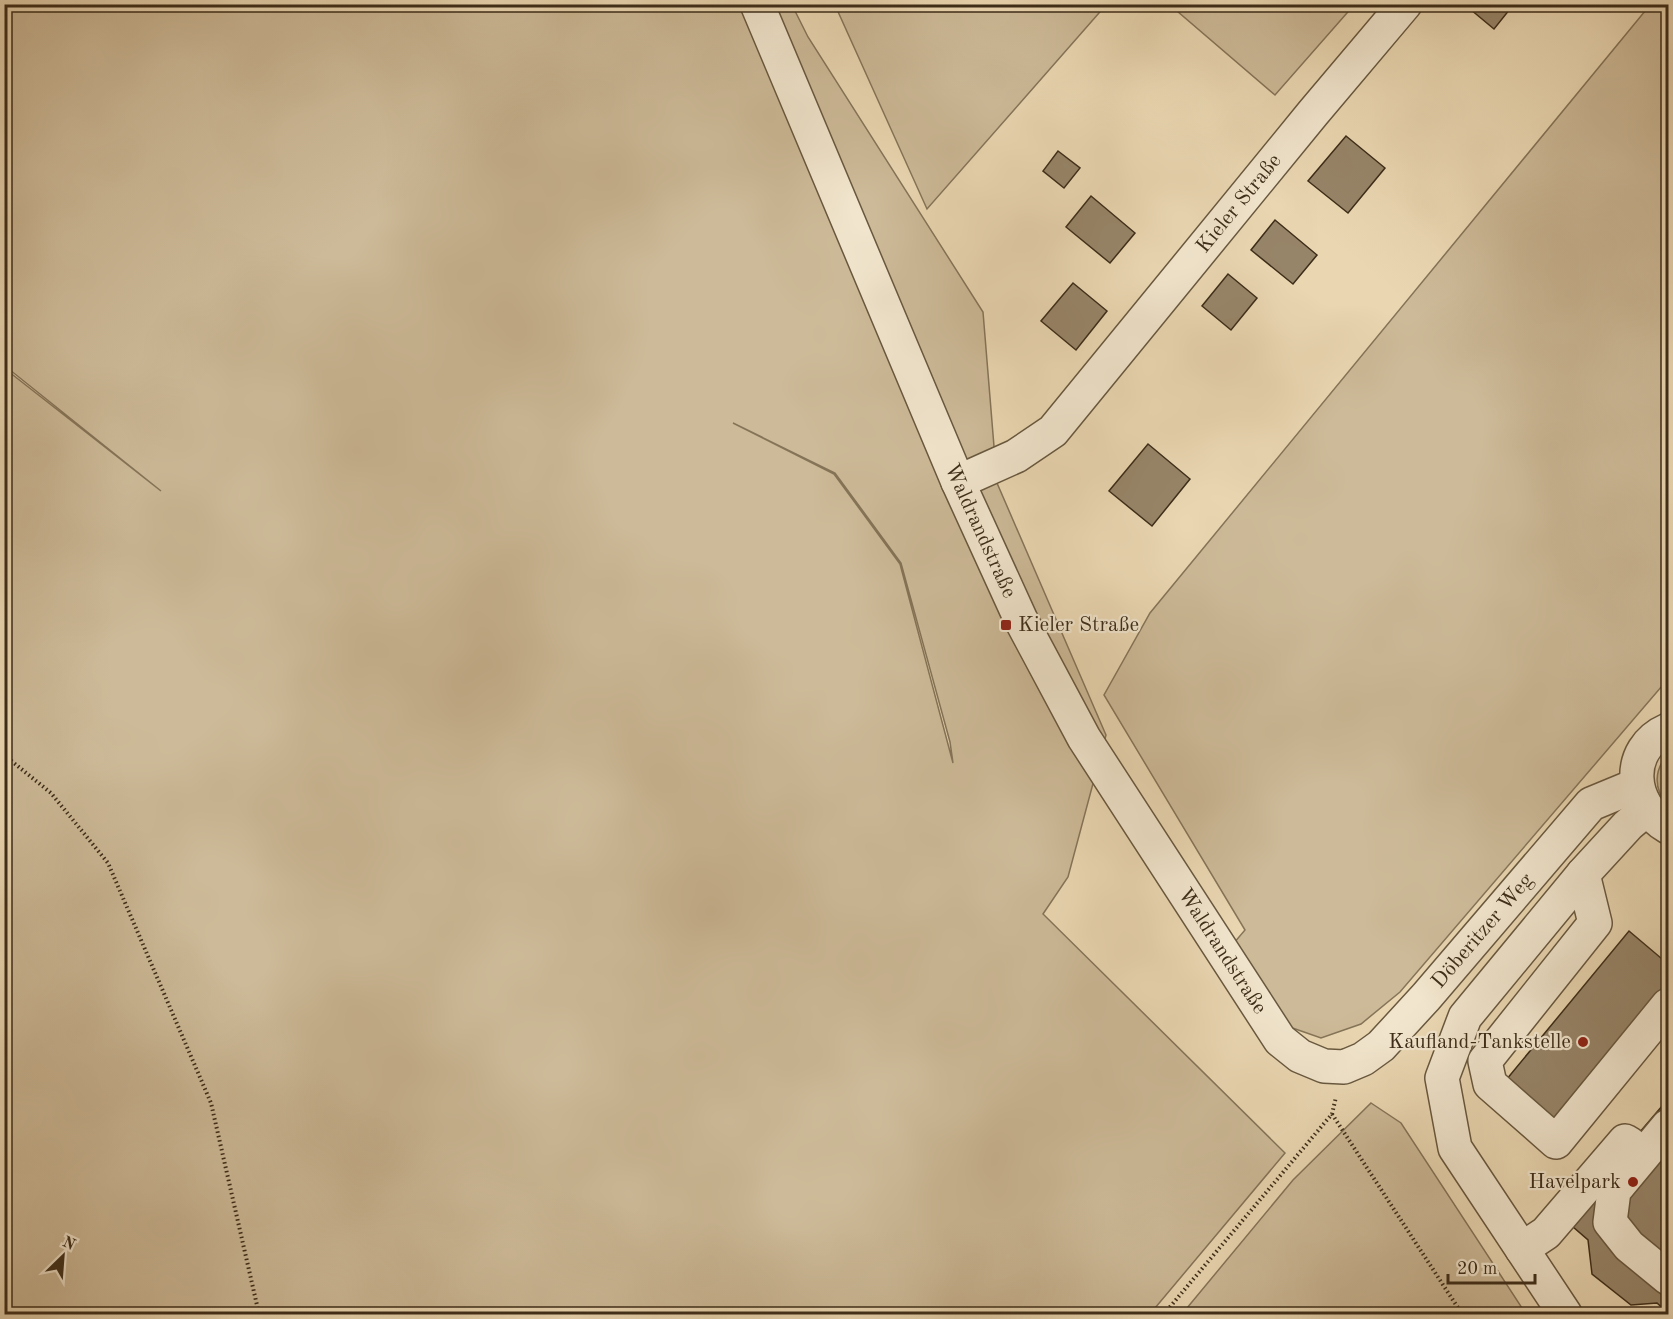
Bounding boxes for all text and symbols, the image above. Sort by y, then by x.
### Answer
street label: Kieler Straße [1192,150,1285,257]
street label: Waldrandstraße [941,460,1020,601]
place label: Kieler Straße [1018,615,1139,636]
marker: Kieler Straße [999,618,1013,632]
street label: Döberitzer Weg [1428,869,1538,992]
street label: Waldrandstraße [1174,884,1271,1018]
place label: Kaufland-Tankstelle [1388,1032,1571,1053]
marker: Kaufland-Tankstelle [1576,1035,1590,1049]
place label: Havelpark [1529,1172,1621,1193]
marker: Havelpark [1626,1175,1640,1189]
north arrow [33,1226,93,1286]
text: N [60,1234,78,1254]
scale bar [1448,1247,1535,1285]
text: 20 m [1457,1260,1497,1278]

